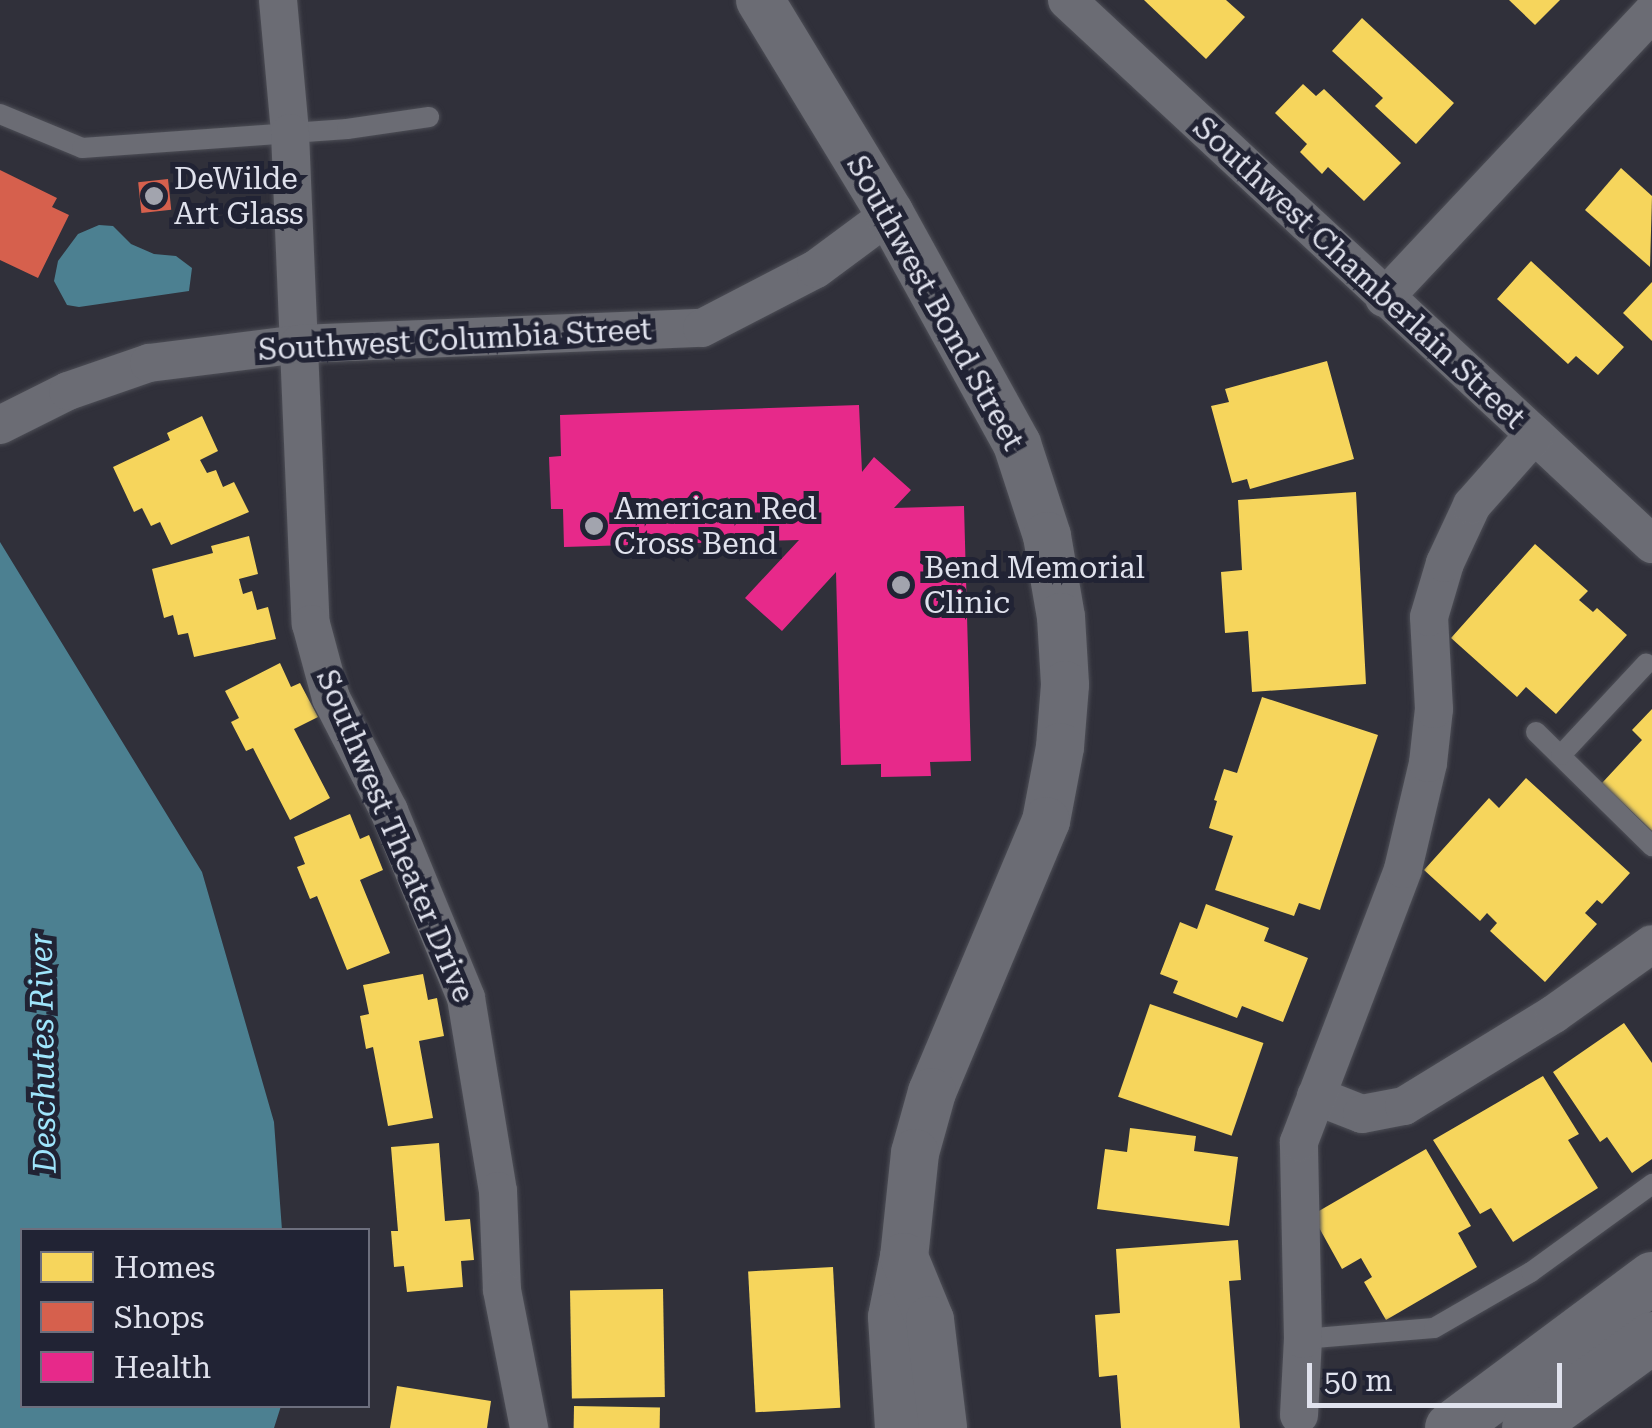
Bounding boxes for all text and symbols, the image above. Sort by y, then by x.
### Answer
street label: Southwest Chamberlain Street [1186,110,1532,436]
street label: Southwest Bond Street [839,149,1031,457]
place label: DeWilde Art Glass [174,161,304,232]
marker: DeWilde Art Glass [143,185,165,207]
street label: Southwest Columbia Street [257,312,653,368]
place label: American Red Cross Bend [614,491,817,562]
marker: American Red Cross Bend [583,515,605,537]
place label: Bend Memorial Clinic [924,550,1145,620]
marker: Bend Memorial Clinic [888,572,914,598]
street label: Southwest Theater Drive [309,664,481,1008]
water label: Deschutes River [22,932,64,1174]
legend [20,1228,370,1408]
text: Homes [114,1250,215,1285]
text: Shops [114,1300,204,1335]
scale bar [1312,1343,1567,1405]
text: Health [114,1350,211,1385]
text: 50 m [1324,1363,1393,1398]

